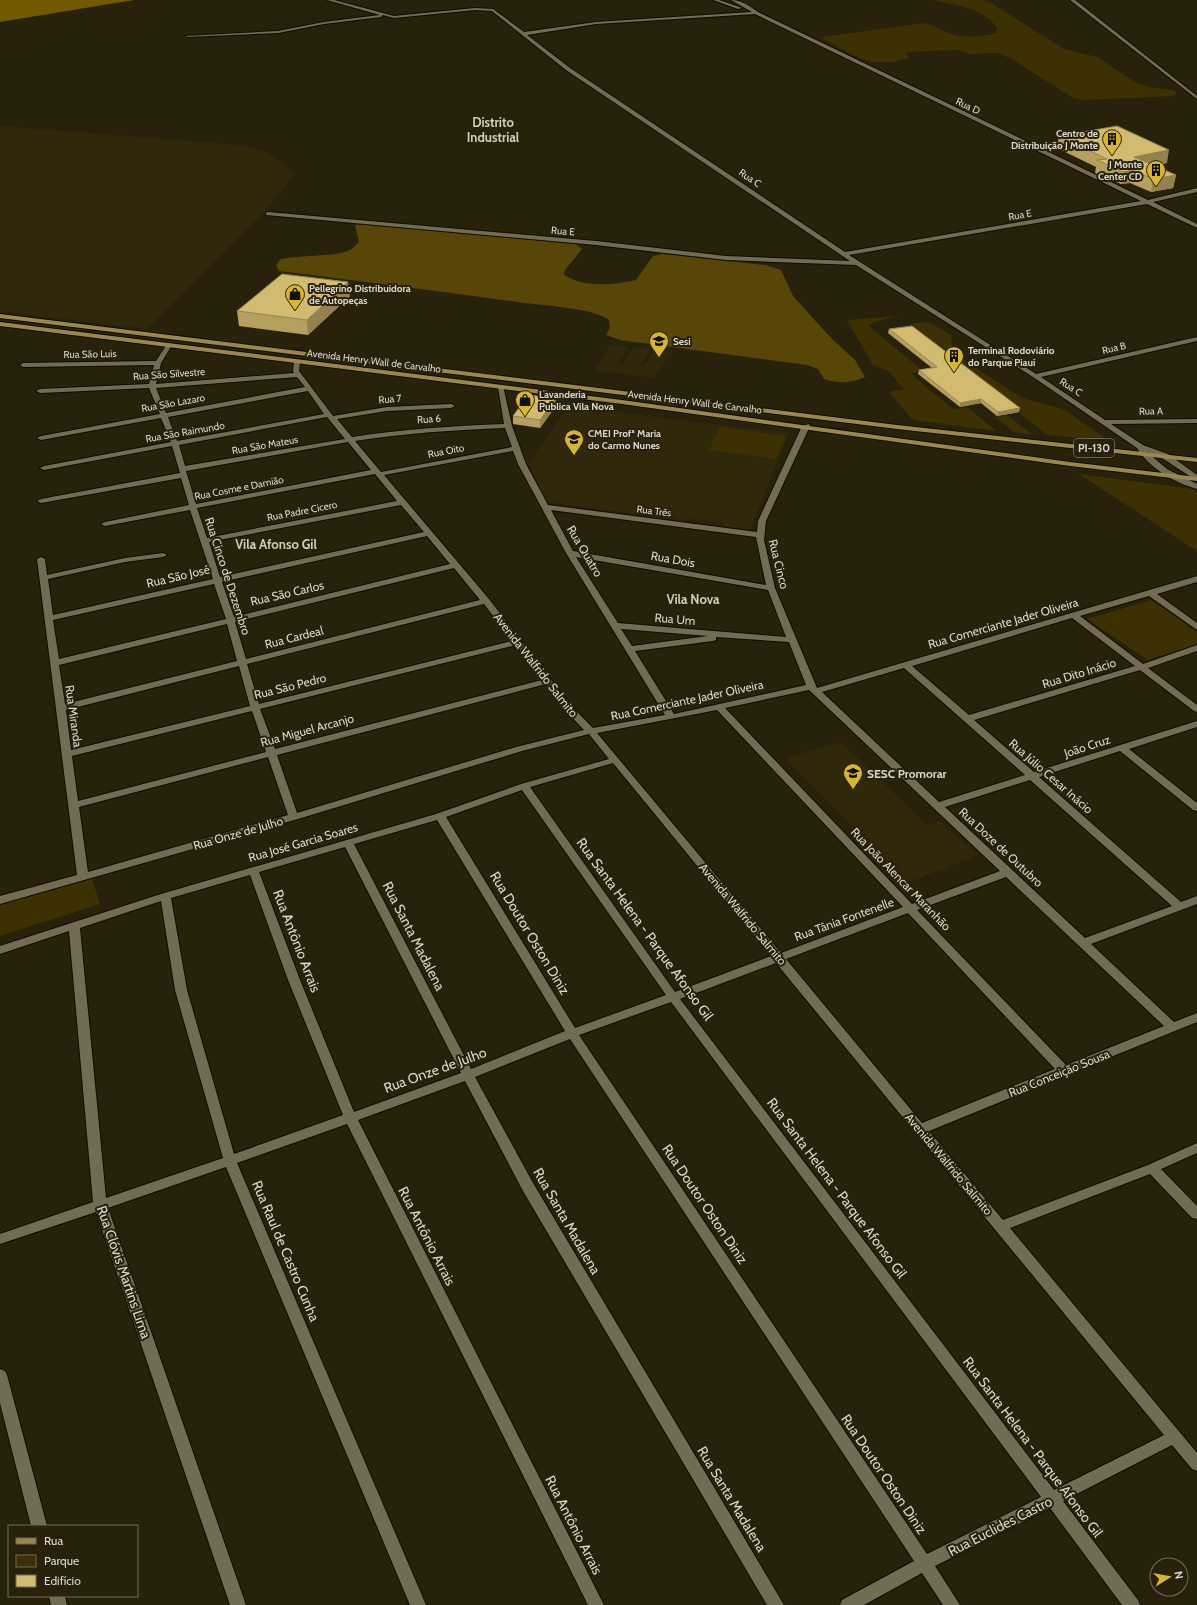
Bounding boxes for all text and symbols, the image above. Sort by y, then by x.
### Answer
street label: Rua D [954,95,982,117]
district label: Distrito Industrial [467,114,520,145]
place label: Centro de Distribuição J Monte [1011,127,1098,152]
building icon: Centro de Distribuição J Monte [1101,128,1123,156]
place label: J Monte Center CD [1098,158,1142,183]
building icon: J Monte Center CD [1145,159,1167,187]
street label: Rua C [736,166,764,190]
street label: Rua E [1007,206,1033,223]
street label: Rua E [551,223,576,239]
place label: Pellegrino Distribuidora de Autopeças [309,282,411,307]
shop icon: Pellegrino Distribuidora de Autopeças [284,283,306,311]
school or university icon: Sesi [648,330,670,358]
place label: Sesi [673,335,691,348]
street label: Rua B [1101,339,1127,357]
place label: Terminal Rodoviário do Parque Piauí [968,344,1055,369]
building icon: Terminal Rodoviário do Parque Piauí [943,345,965,373]
street label: Avenida Henry Wall de Carvalho [306,346,442,376]
street label: Rua São Luis [63,347,117,361]
street label: Rua São Silvestre [132,365,206,383]
street label: Rua C [1057,375,1085,399]
street label: Avenida Henry Wall de Carvalho [627,387,763,417]
place label: Lavanderia Publica Vila Nova [539,388,614,413]
shop icon: Lavanderia Publica Vila Nova [514,389,536,417]
street label: Rua São Lazaro [140,391,206,415]
street label: Rua 7 [378,392,402,406]
street label: Rua A [1139,404,1164,418]
street label: Rua 6 [417,412,442,426]
street label: Rua São Raimundo [144,419,226,445]
place label: CMEI Profª Maria do Carmo Nunes [588,427,661,452]
school or university icon: CMEI Profª Maria do Carmo Nunes [563,428,585,456]
street label: Rua São Mateus [231,433,299,457]
road number: PI-130 [1074,439,1114,457]
street label: Rua Oito [427,441,466,461]
street label: Rua Cosme e Damião [193,473,285,503]
street label: Rua Padre Cicero [266,498,339,524]
street label: Rua Três [636,502,672,520]
street label: Rua Cinco de Dezembro [202,515,254,637]
street label: Rua Quatro [564,523,606,580]
district label: Vila Afonso Gil [235,536,317,552]
street label: Rua Cinco [766,538,793,591]
street label: Rua Dois [650,548,696,570]
street label: Rua São José [145,561,211,591]
street label: Rua São Carlos [249,577,325,609]
district label: Vila Nova [666,591,720,607]
street label: Rua Comerciante Jader Oliveira [926,594,1080,652]
street label: Avenida Walfrido Salmito [491,610,582,720]
street label: Rua Um [654,610,696,628]
street label: Rua Cardeal [263,622,325,652]
street label: Rua Dito Inácio [1040,655,1118,691]
street label: Rua São Pedro [252,670,328,702]
street label: Rua Comerciante Jader Oliveira [609,676,765,724]
street label: Rua Miranda [62,684,86,748]
street label: Rua Miguel Arcanjo [259,710,356,750]
street label: João Cruz [1061,731,1112,761]
street label: Rua Júlio Cesar Inácio [1006,735,1096,817]
school or university icon: SESC Promorar [842,762,864,790]
place label: SESC Promorar [867,766,947,781]
street label: Rua Doze de Outubro [956,804,1046,890]
street label: Rua Onze de Julho [191,813,285,853]
street label: Rua José Garcia Soares [247,819,359,865]
street label: Rua João Alencar Maranhão [848,824,954,934]
street label: Rua Santa Helena - Parque Afonso Gil [573,834,718,1024]
street label: Avenida Walfrido Salmito [696,860,790,968]
street label: Rua Doutor Oston Diniz [486,868,574,998]
street label: Rua Santa Madalena [379,878,449,994]
street label: Rua Antônio Arrais [269,887,325,995]
street label: Rua Tânia Fontenelle [792,894,896,944]
street label: Rua Onze de Julho [381,1043,489,1097]
street label: Rua Conceição Sousa [1006,1046,1112,1100]
street label: Rua Santa Helena - Parque Afonso Gil [763,1094,911,1282]
street label: Avenida Walfrido Salmito [902,1110,996,1218]
street label: Rua Doutor Oston Diniz [658,1141,752,1268]
street label: Rua Santa Madalena [529,1164,605,1278]
street label: Rua Raul de Castro Cunha [248,1178,324,1324]
street label: Rua Antônio Arrais [394,1183,460,1289]
street label: Rua Clóvis Martins Lima [93,1203,155,1341]
street label: Rua Santa Helena - Parque Afonso Gil [959,1353,1107,1541]
street label: Rua Doutor Oston Diniz [837,1411,931,1538]
street label: Rua Santa Madalena [693,1443,771,1555]
street label: Rua Antônio Arrais [541,1472,607,1578]
street label: Rua Euclides Castro [945,1492,1055,1560]
legend [8,1525,138,1597]
text: Rua [44,1533,63,1548]
text: Parque [44,1553,79,1568]
north arrow [1149,1557,1189,1597]
text: N [1171,1570,1186,1580]
text: Edifício [44,1573,81,1588]

